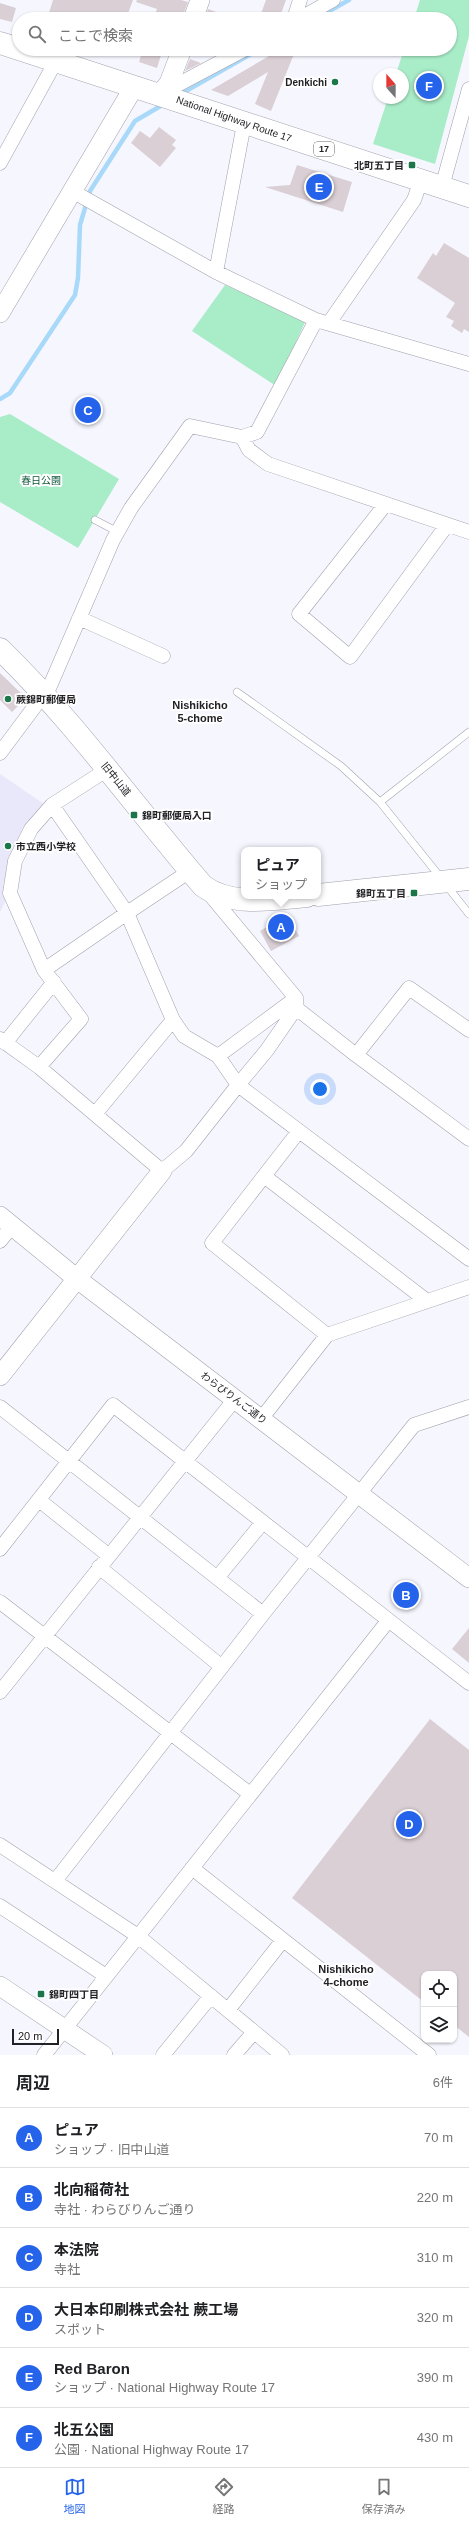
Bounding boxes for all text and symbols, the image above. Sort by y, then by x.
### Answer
search box [12,12,457,56]
icon: search [26,23,48,45]
text: ここで検索 [58,27,133,44]
north arrow [373,68,409,104]
pin: F [416,71,442,101]
place label: Denkichi [285,77,327,88]
marker: Denkichi [330,77,340,87]
street label: National Highway Route 17 [175,94,293,144]
road number: 17 [314,142,334,156]
place label: 北町五丁目 [354,160,404,171]
marker: 北町五丁目 [407,160,417,170]
pin: E [306,172,332,202]
pin: C [75,395,101,425]
park label: 春日公園 [21,475,61,486]
marker: 蕨錦町郵便局 [3,694,13,704]
place label: 蕨錦町郵便局 [16,694,76,705]
district label: Nishikicho 5-chome [172,699,228,724]
street label: 旧中山道 [99,760,133,798]
marker: 錦町郵便局入口 [129,810,139,820]
place label: 錦町郵便局入口 [142,810,212,821]
marker: 市立西小学校 [3,841,13,851]
place label: 市立西小学校 [16,841,76,852]
popup [241,847,321,899]
text: ピュア [255,856,300,873]
text: ショップ [255,877,307,892]
place label: 錦町五丁目 [356,888,406,899]
marker: 錦町五丁目 [409,888,419,898]
pin: A [268,912,294,942]
your location [310,1079,330,1099]
street label: わらびりんご通り [199,1370,269,1426]
pin: B [393,1580,419,1610]
pin: D [396,1809,422,1839]
district label: Nishikicho 4-chome [318,1963,374,1988]
map controls [421,1971,457,2043]
button: locate [421,1971,457,2007]
marker: 錦町四丁目 [36,1989,46,1999]
place label: 錦町四丁目 [49,1989,99,2000]
button: layers [421,2007,457,2043]
scale bar [12,2027,59,2046]
text: 20 m [18,2030,42,2042]
text: 周辺 [16,2074,50,2093]
text: 6件 [433,2075,453,2090]
text: ピュア [54,2121,99,2138]
text: A [24,2130,34,2145]
text: 70 m [424,2130,453,2145]
text: ショップ · 旧中山道 [54,2142,170,2157]
text: 北向稲荷社 [54,2181,129,2198]
text: B [24,2190,34,2205]
text: 220 m [417,2190,453,2205]
text: 寺社 · わらびりんご通り [54,2202,196,2217]
text: 本法院 [54,2241,99,2258]
text: C [24,2250,34,2265]
text: 310 m [417,2250,453,2265]
text: 寺社 [54,2262,80,2277]
text: 大日本印刷株式会社 蕨工場 [54,2301,238,2318]
text: D [24,2310,34,2325]
text: 320 m [417,2310,453,2325]
text: スポット [54,2322,106,2337]
text: Red Baron [54,2360,130,2377]
text: E [25,2370,33,2385]
text: 390 m [417,2370,453,2385]
text: ショップ · National Highway Route 17 [54,2380,275,2395]
text: 北五公園 [54,2421,114,2438]
text: F [25,2430,33,2445]
text: 430 m [417,2430,453,2445]
text: 公園 · National Highway Route 17 [54,2442,249,2457]
tab: 地図 [64,2476,86,2516]
tab: 経路 [213,2476,235,2516]
tab: 保存済み [362,2476,406,2516]

